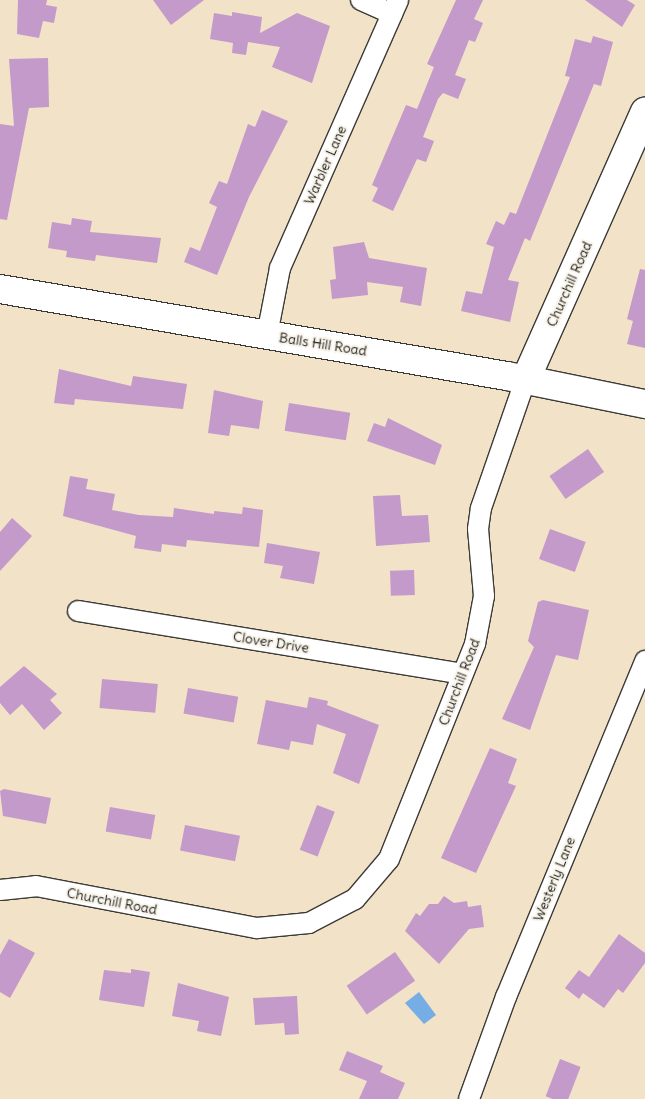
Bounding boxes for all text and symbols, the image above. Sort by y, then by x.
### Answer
street label: Warbler Lane [300,123,350,207]
street label: Churchill Road [543,239,595,329]
street label: Balls Hill Road [278,329,368,359]
street label: Clover Drive [232,628,310,656]
street label: Churchill Road [435,636,483,728]
street label: Westerly Lane [529,834,579,924]
street label: Churchill Road [65,884,159,918]

